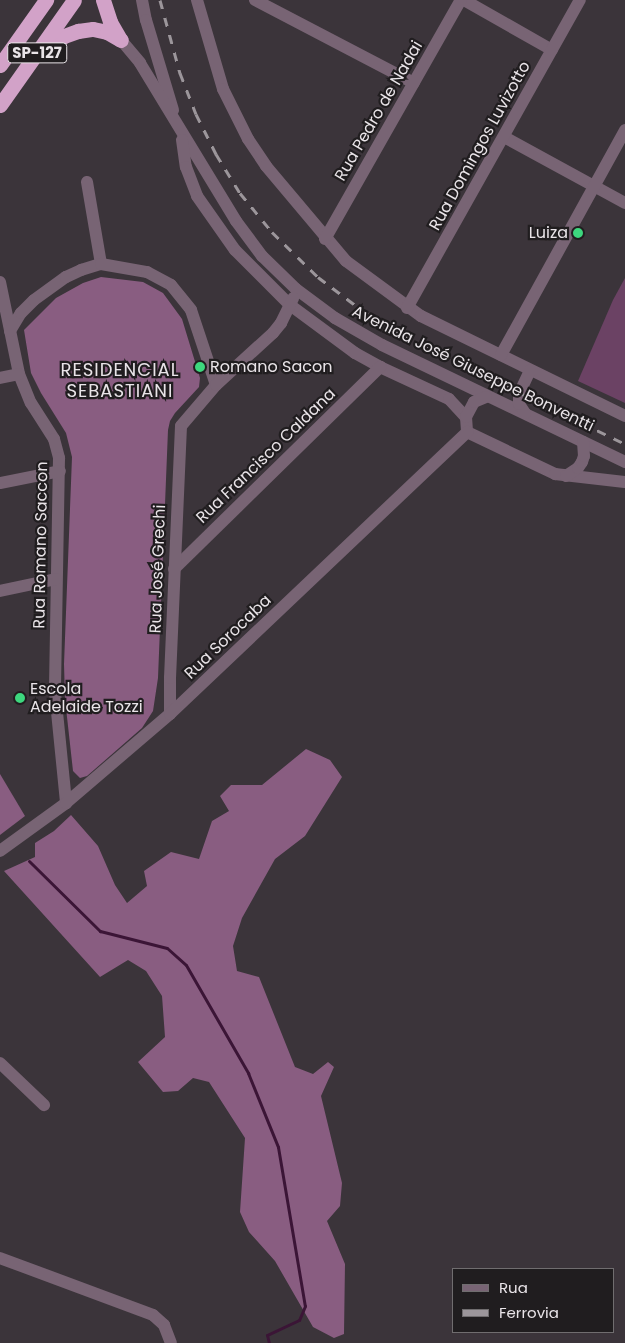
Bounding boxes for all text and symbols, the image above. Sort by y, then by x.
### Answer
street label: Rua Pedro de Nadai [331,38,427,184]
road number: SP-127 [7,40,67,66]
street label: Rua Domingos Luvizotto [425,58,535,234]
place label: Luiza [529,223,568,243]
marker: Luiza [572,227,584,239]
street label: Avenida José Giuseppe Bonventti [349,302,597,436]
place label: Romano Sacon [210,357,332,377]
district label: RESIDENCIAL SEBASTIANI [59,360,181,402]
marker: Romano Sacon [194,361,206,373]
street label: Rua Francisco Caldana [192,384,340,528]
street label: Rua Romano Saccon [30,461,52,629]
street label: Rua José Grechi [146,504,170,634]
street label: Rua Sorocaba [181,591,275,683]
place label: Escola Adelaide Tozzi [30,679,143,717]
marker: Escola Adelaide Tozzi [14,692,26,704]
legend [452,1268,615,1333]
text: Rua [499,1277,528,1298]
text: Ferrovia [499,1302,559,1323]

